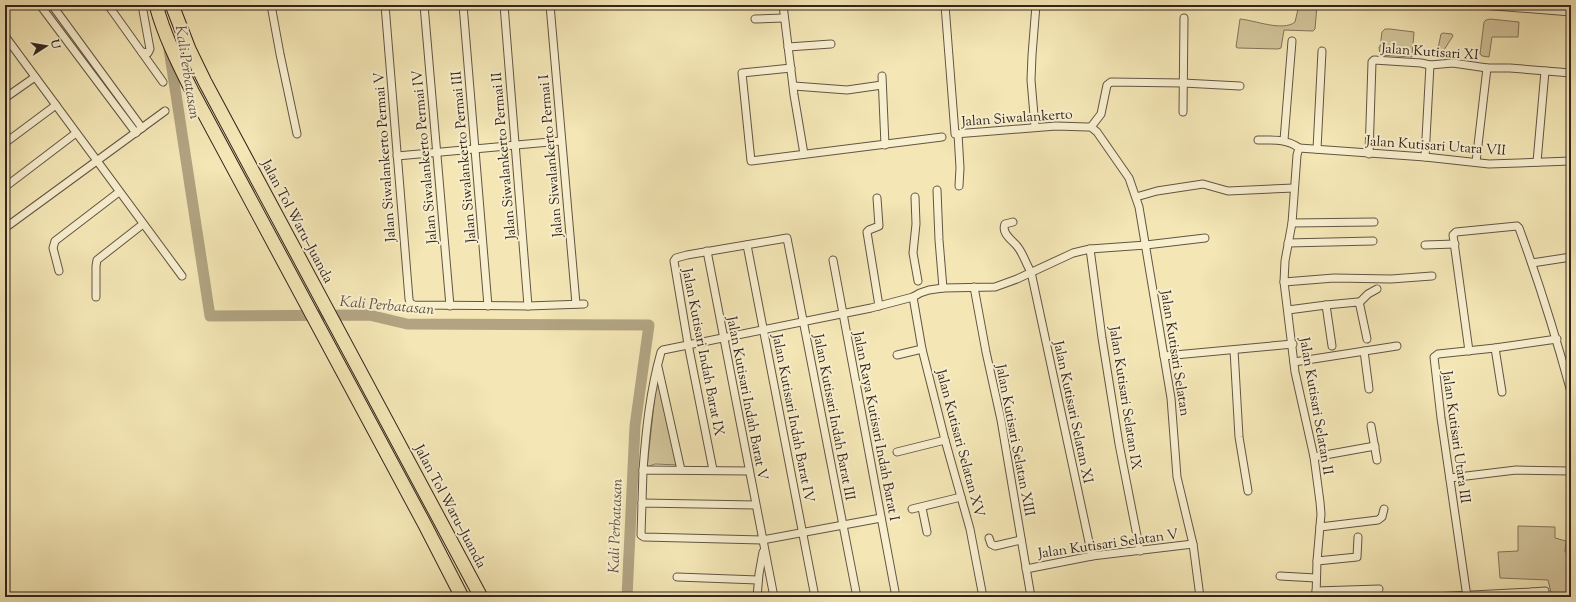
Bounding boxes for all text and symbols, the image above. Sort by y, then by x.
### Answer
water label: Kali Perbatasan [169,24,204,121]
north arrow [26,26,66,66]
text: U [46,37,64,50]
street label: Jalan Kutisari XI [1379,40,1480,66]
street label: Jalan Siwalankerto Permai IV [408,68,444,246]
street label: Jalan Siwalankerto Permai III [447,70,483,245]
street label: Jalan Siwalankerto Permai V [370,71,402,243]
street label: Jalan Siwalankerto Permai II [488,71,522,241]
street label: Jalan Siwalankerto Permai I [535,73,569,239]
street label: Jalan Siwalankerto [960,105,1074,133]
street label: Jalan Kutisari Utara VII [1364,132,1507,162]
street label: Jalan Tol Waru–Juanda [255,156,338,288]
street label: Jalan Kutisari Indah Barat IX [676,266,728,438]
street label: Jalan Kutisari Selatan [1154,288,1194,418]
water label: Kali Perbatasan [339,292,435,321]
street label: Jalan Kutisari Indah Barat V [720,314,772,483]
street label: Jalan Kutisari Selatan IX [1103,324,1145,472]
street label: Jalan Raya Kutisari Indah Barat I [847,329,903,523]
street label: Jalan Kutisari Indah Barat IV [766,331,818,505]
street label: Jalan Kutisari Indah Barat III [807,332,859,503]
street label: Jalan Kutisari Selatan II [1293,335,1337,477]
street label: Jalan Kutisari Selatan XI [1047,338,1097,486]
street label: Jalan Kutisari Selatan XIII [989,362,1039,518]
street label: Jalan Kutisari Selatan XV [929,367,989,520]
street label: Jalan Kutisari Utara III [1436,369,1474,505]
street label: Jalan Tol Waru–Juanda [408,441,491,573]
water label: Kali Perbatasan [604,478,629,574]
street label: Jalan Kutisari Selatan V [1036,525,1180,565]

